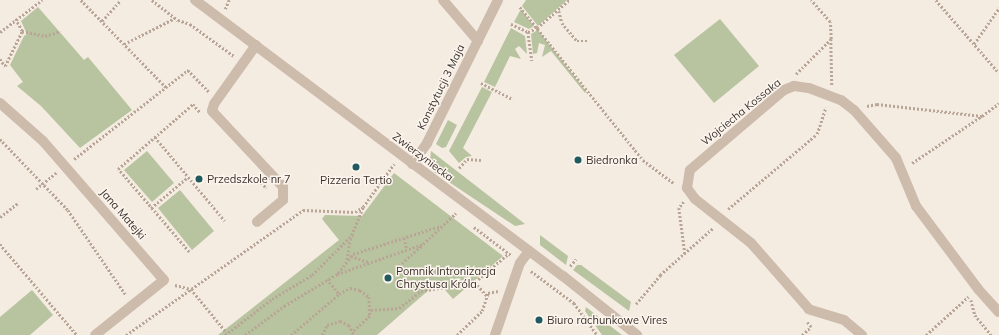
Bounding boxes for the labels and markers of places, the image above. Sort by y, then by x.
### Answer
place label: Biedronka [586,153,638,167]
marker: Biedronka [573,155,583,165]
marker: Pizzeria Tertio [351,162,361,172]
place label: Przedszkole nr 7 [207,172,291,186]
place label: Pizzeria Tertio [320,173,392,187]
marker: Przedszkole nr 7 [194,174,204,184]
place label: Pomnik Intronizacja Chrystusa Króla [396,265,496,291]
marker: Pomnik Intronizacja Chrystusa Króla [383,273,393,283]
place label: Biuro rachunkowe Vires [547,313,667,327]
marker: Biuro rachunkowe Vires [534,315,544,325]

